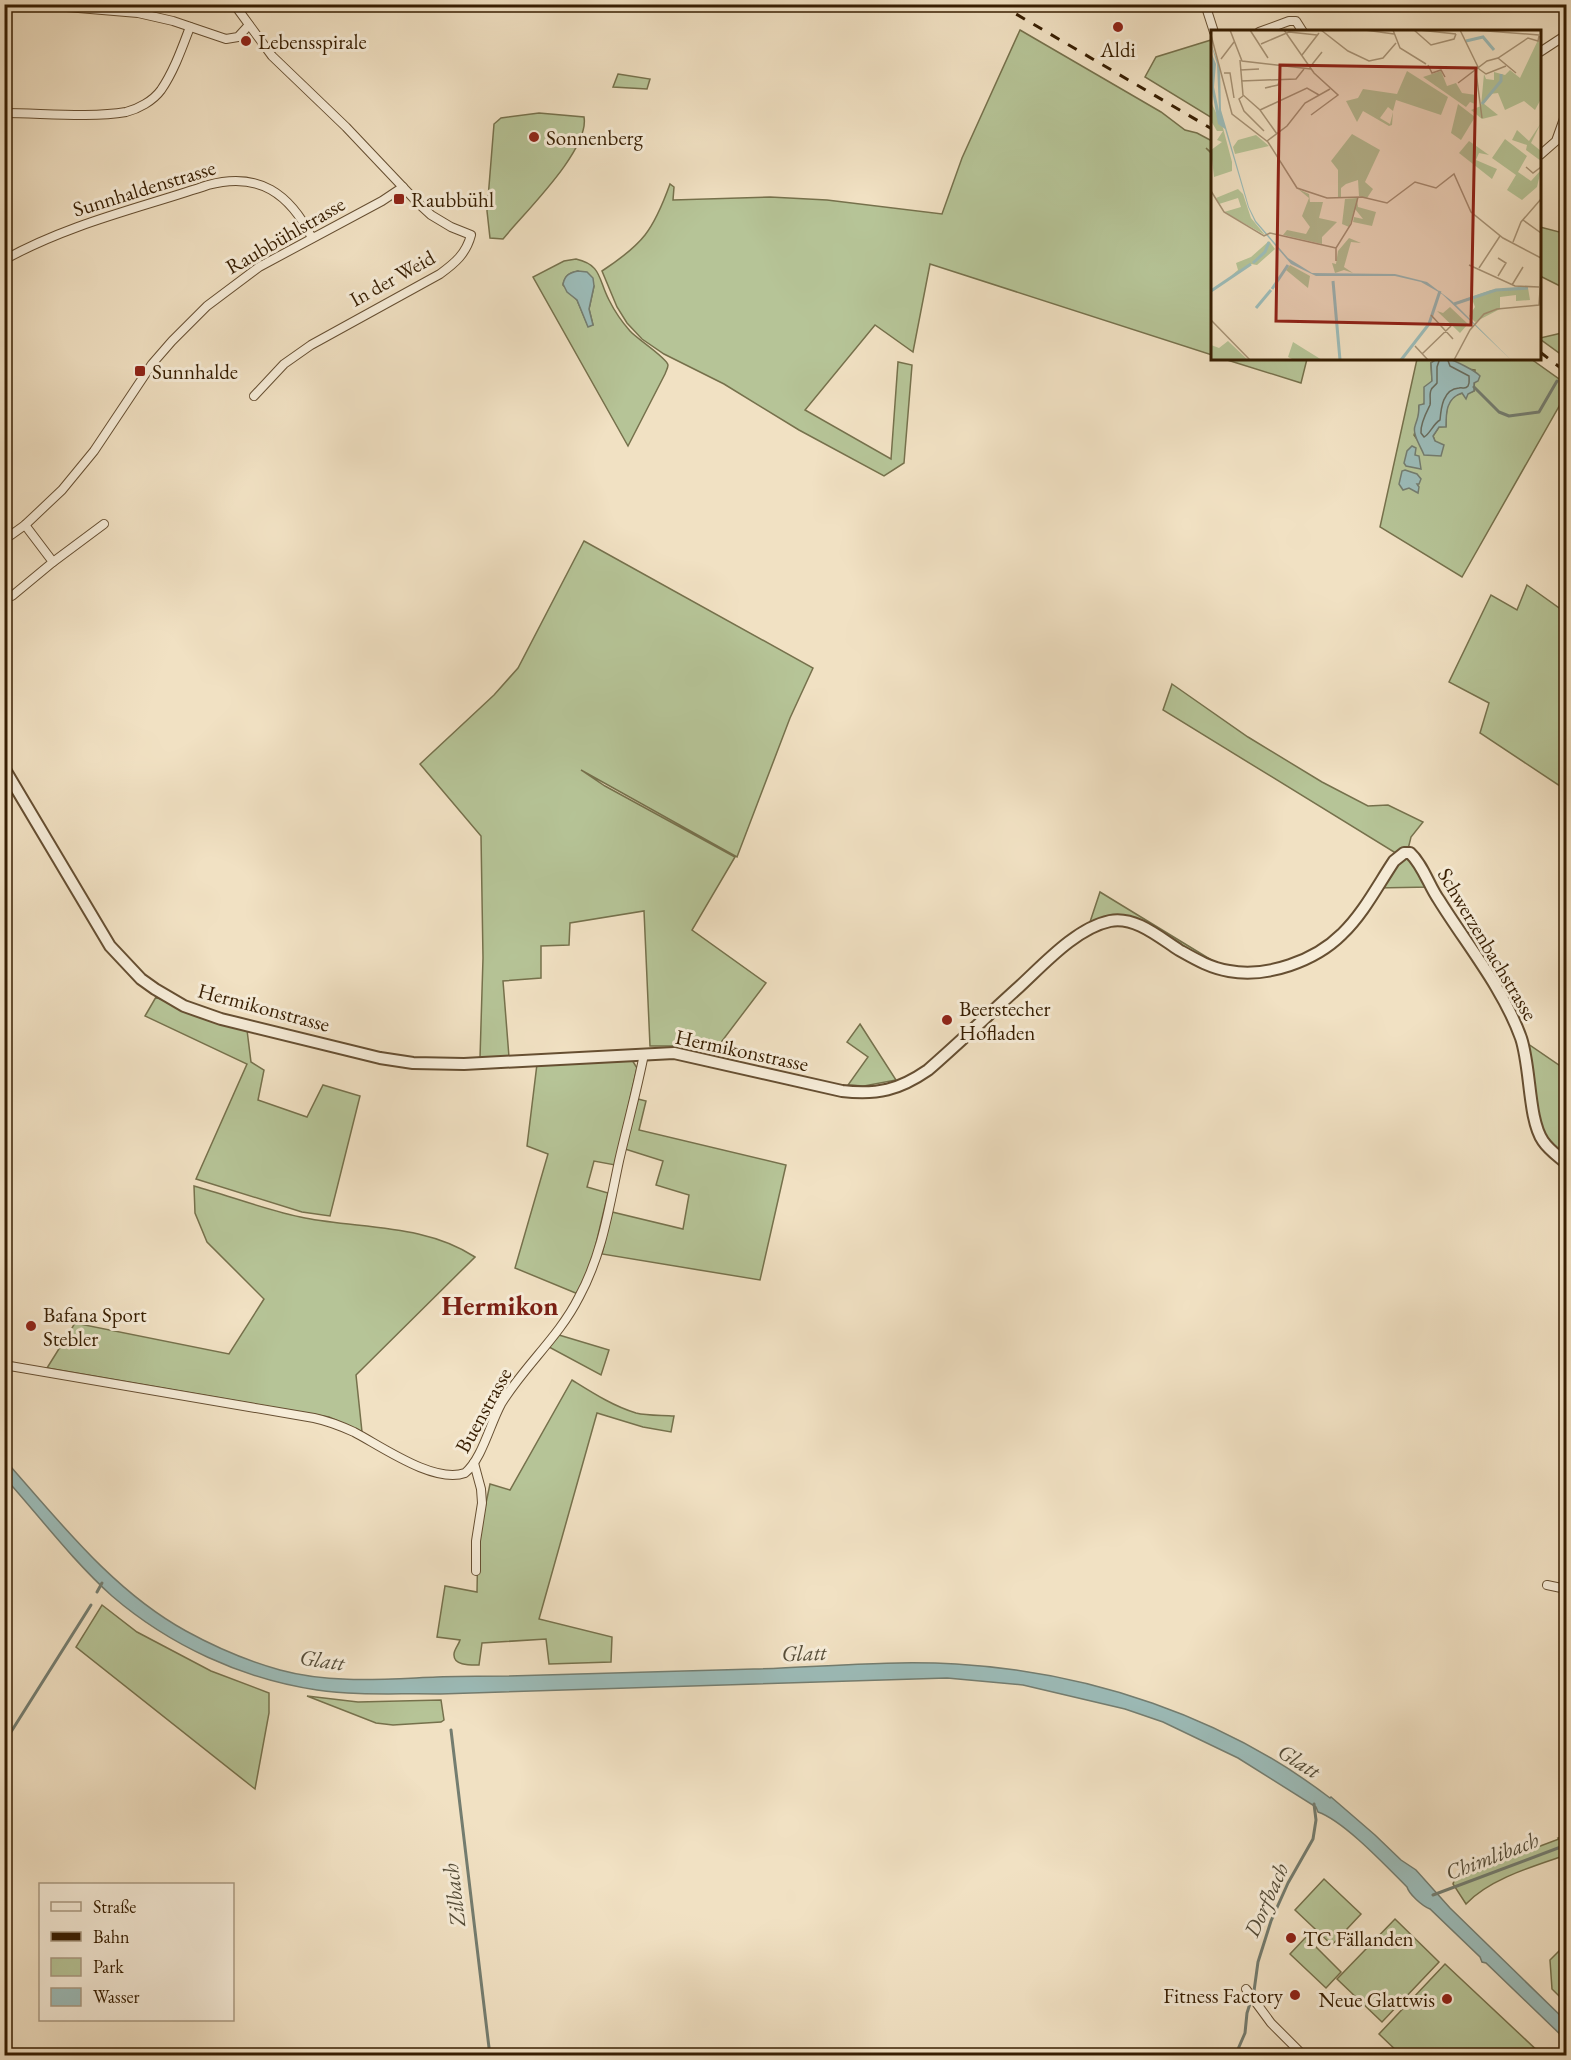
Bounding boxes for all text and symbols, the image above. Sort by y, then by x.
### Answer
marker: Aldi [1111,20,1125,34]
place label: Lebensspirale [258,28,367,55]
inset map [1211,30,1541,360]
marker: Lebensspirale [239,34,253,48]
place label: Aldi [1099,36,1136,63]
place label: Sonnenberg [546,124,644,151]
marker: Sonnenberg [527,130,541,144]
street label: Sunnhaldenstrasse [69,154,219,222]
place label: Raubbühl [411,186,494,213]
street label: Raubbühlstrasse [220,190,350,280]
marker: Raubbühl [392,192,406,206]
street label: In der Weid [345,243,440,312]
place label: Sunnhalde [152,358,238,385]
marker: Sunnhalde [133,364,147,378]
street label: Schwerzenbachstrasse [1432,863,1544,1025]
street label: Hermikonstrasse [195,976,333,1038]
place label: Beerstecher Hofladen [959,995,1050,1046]
marker: Beerstecher Hofladen [940,1013,954,1027]
street label: Hermikonstrasse [673,1023,811,1077]
district label: Hermikon [442,1288,558,1323]
place label: Bafana Sport Stebler [43,1301,147,1352]
marker: Bafana Sport Stebler [24,1319,38,1333]
street label: Buenstrasse [449,1363,517,1457]
water label: Glatt [781,1638,829,1668]
water label: Glatt [298,1643,348,1678]
water label: Glatt [1272,1737,1327,1786]
water label: Chimlibach [1441,1825,1543,1887]
water label: Dorfbach [1236,1858,1295,1943]
water label: Zilbach [436,1861,472,1929]
legend [39,1883,234,2021]
text: Straße [93,1895,136,1918]
text: Bahn [93,1925,130,1948]
place label: TC Fällanden [1303,1925,1414,1952]
marker: TC Fällanden [1284,1931,1298,1945]
text: Park [93,1955,124,1978]
place label: Fitness Factory [1163,1982,1284,2009]
text: Wasser [93,1985,140,2008]
place label: Neue Glattwis [1318,1986,1435,2013]
marker: Fitness Factory [1288,1988,1302,2002]
marker: Neue Glattwis [1440,1992,1454,2006]

